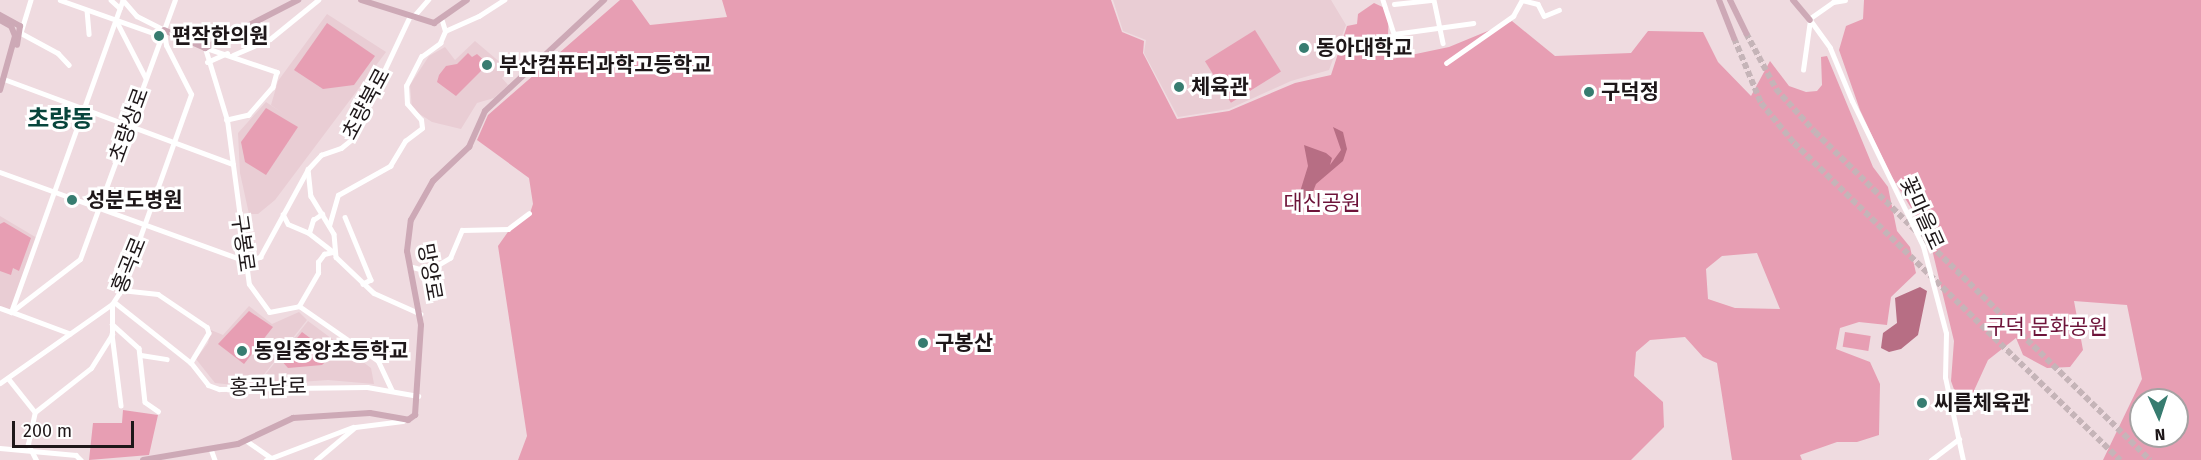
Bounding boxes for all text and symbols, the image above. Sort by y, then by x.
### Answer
place label: 편작한의원 [172,23,269,49]
marker: 편작한의원 [150,27,168,45]
place label: 동아대학교 [1316,35,1413,61]
marker: 동아대학교 [1297,41,1311,55]
place label: 부산컴퓨터과학고등학교 [499,52,712,78]
marker: 부산컴퓨터과학고등학교 [480,58,494,72]
street label: 초량북로 [337,64,395,144]
place label: 체육관 [1191,74,1249,100]
place label: 구덕정 [1601,79,1659,105]
marker: 체육관 [1172,80,1186,94]
street label: 초량상로 [104,84,154,166]
marker: 구덕정 [1582,85,1596,99]
district label: 초량동 [27,106,93,134]
street label: 꽃마을로 [1895,173,1949,253]
place label: 성분도병원 [86,187,183,213]
park label: 대신공원 [1283,190,1361,216]
marker: 성분도병원 [63,191,81,209]
street label: 구봉로 [226,213,260,273]
street label: 홍곡로 [106,233,152,297]
street label: 망양로 [413,241,447,303]
park label: 구덕 문화공원 [1986,314,2108,340]
place label: 구봉산 [935,330,993,356]
marker: 구봉산 [916,336,930,350]
place label: 동일중앙초등학교 [254,338,409,364]
marker: 동일중앙초등학교 [235,344,249,358]
street label: 홍곡남로 [229,374,307,400]
north arrow [2129,388,2189,448]
place label: 씨름체육관 [1934,390,2031,416]
marker: 씨름체육관 [1915,396,1929,410]
scale bar [15,409,136,447]
text: 200 m [23,420,72,442]
text: N [2154,425,2166,444]

